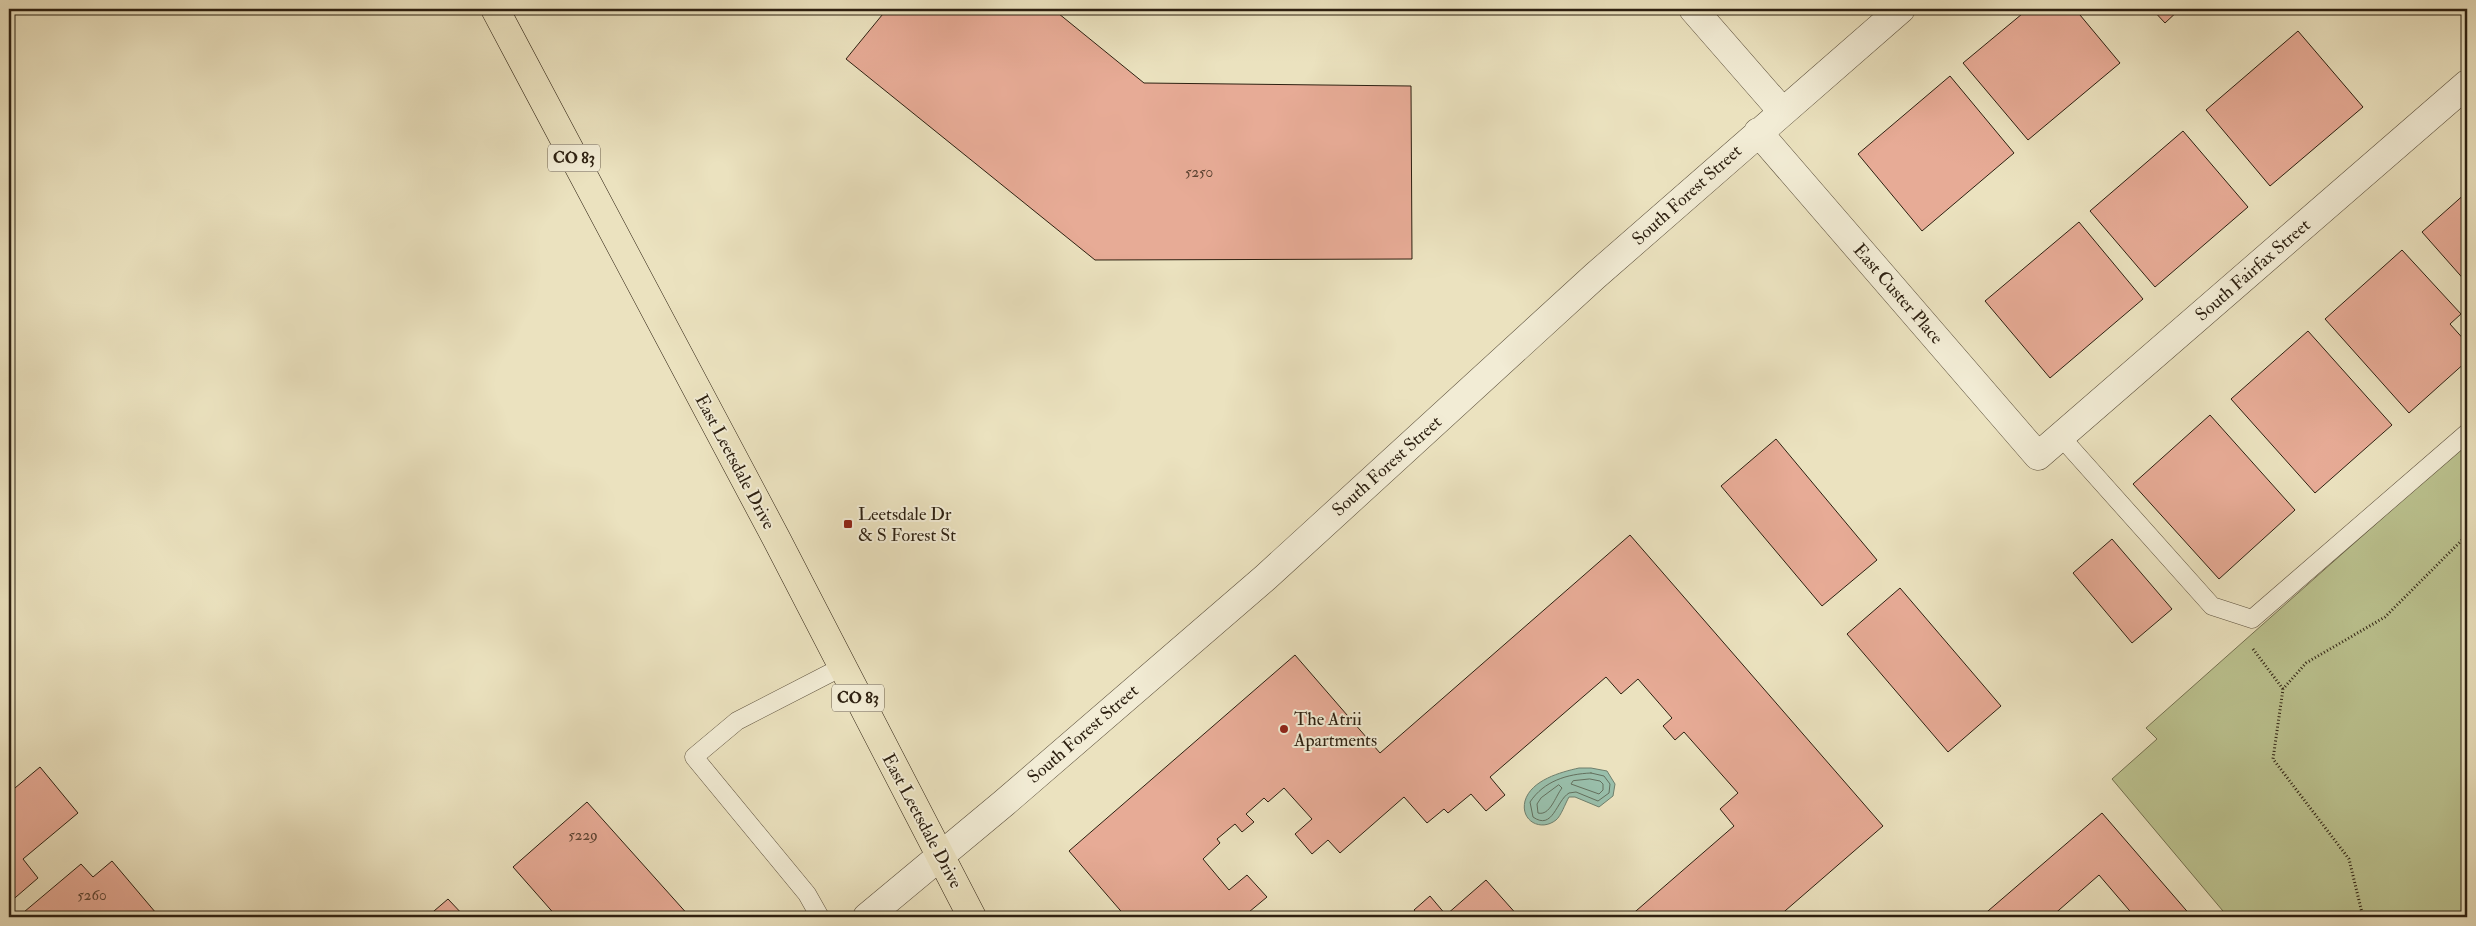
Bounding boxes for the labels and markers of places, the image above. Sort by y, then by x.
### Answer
place label: Leetsdale Dr & S Forest St [858,503,956,547]
marker: Leetsdale Dr & S Forest St [842,518,854,530]
place label: The Atrii Apartments [1293,708,1377,752]
marker: The Atrii Apartments [1278,723,1290,735]

